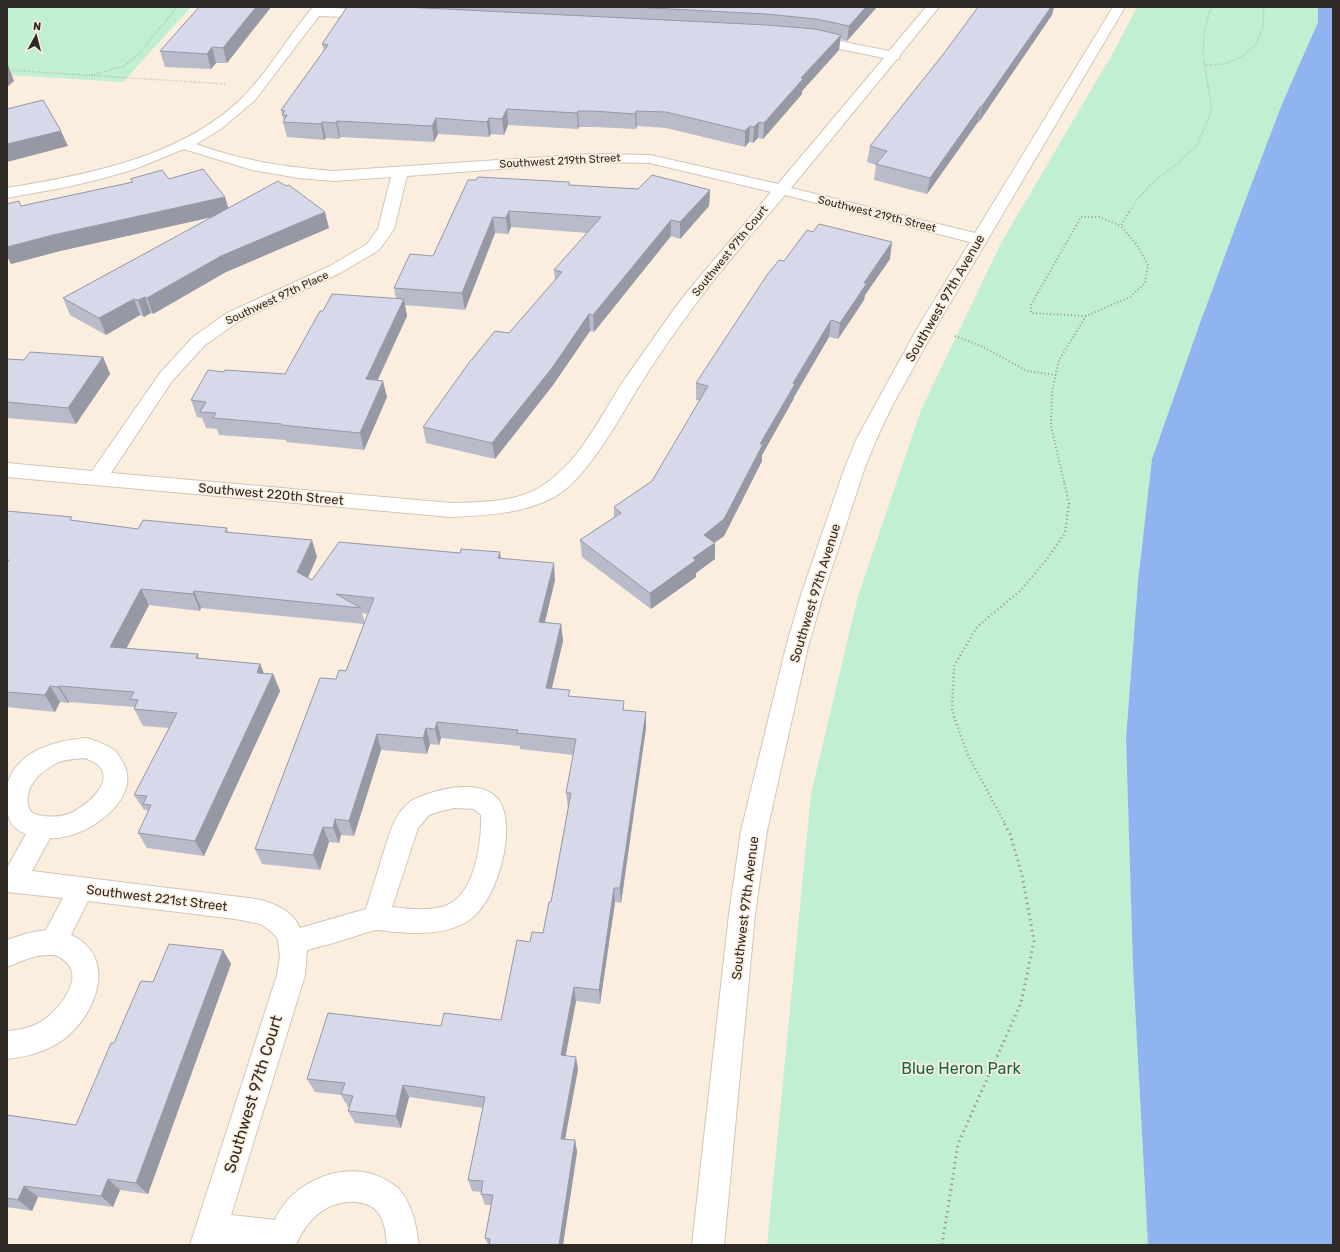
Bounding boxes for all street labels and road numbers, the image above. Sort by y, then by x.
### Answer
street label: Southwest 219th Street [499,151,622,171]
street label: Southwest 219th Street [817,193,938,235]
street label: Southwest 97th Court [689,203,771,299]
street label: Southwest 97th Avenue [902,232,988,364]
street label: Southwest 97th Place [223,268,331,328]
street label: Southwest 220th Street [198,480,344,508]
street label: Southwest 97th Avenue [787,522,843,664]
street label: Southwest 97th Avenue [729,835,761,981]
street label: Southwest 221st Street [86,882,228,914]
street label: Southwest 97th Court [220,1013,286,1175]

